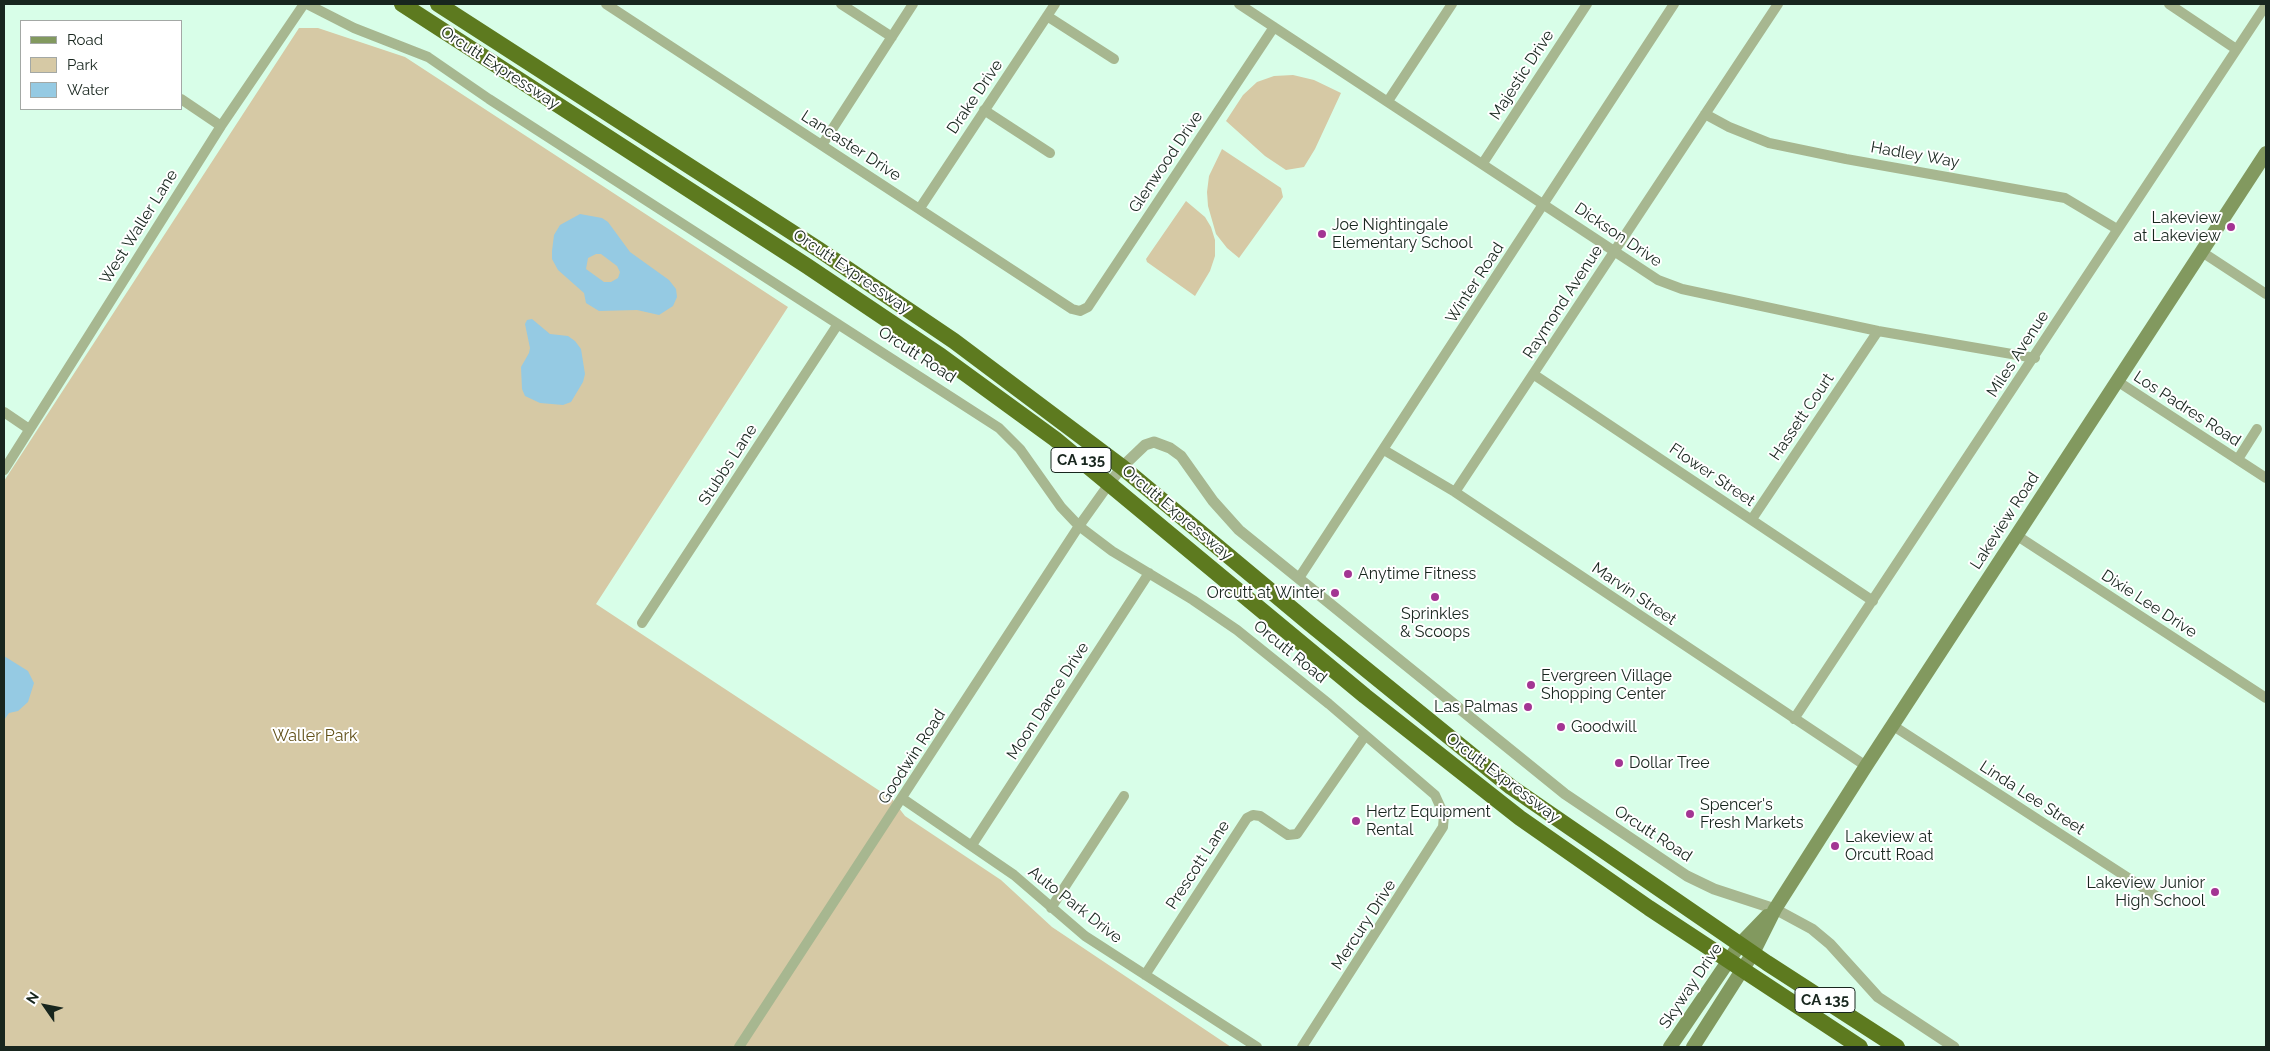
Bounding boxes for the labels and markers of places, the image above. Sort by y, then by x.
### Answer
place label: Lakeview at Lakeview [2133,208,2221,246]
place label: Joe Nightingale Elementary School [1332,215,1472,253]
marker: Lakeview at Lakeview [2225,221,2237,233]
marker: Joe Nightingale Elementary School [1316,228,1328,240]
place label: Anytime Fitness [1358,564,1476,584]
marker: Anytime Fitness [1342,568,1354,580]
place label: Orcutt at Winter [1207,583,1325,603]
marker: Orcutt at Winter [1329,587,1341,599]
marker: Sprinkles & Scoops [1429,591,1441,603]
place label: Sprinkles & Scoops [1400,604,1470,642]
place label: Evergreen Village Shopping Center [1541,666,1672,704]
marker: Evergreen Village Shopping Center [1525,679,1537,691]
place label: Las Palmas [1434,697,1518,717]
marker: Las Palmas [1522,701,1534,713]
place label: Goodwill [1571,717,1637,737]
marker: Goodwill [1555,721,1567,733]
place label: Dollar Tree [1629,753,1710,773]
marker: Dollar Tree [1613,757,1625,769]
place label: Spencer's Fresh Markets [1700,795,1803,833]
place label: Hertz Equipment Rental [1366,802,1491,840]
marker: Spencer's Fresh Markets [1684,808,1696,820]
marker: Hertz Equipment Rental [1350,815,1362,827]
place label: Lakeview at Orcutt Road [1845,827,1934,865]
marker: Lakeview at Orcutt Road [1829,840,1841,852]
place label: Lakeview Junior High School [2086,873,2205,911]
marker: Lakeview Junior High School [2209,886,2221,898]

